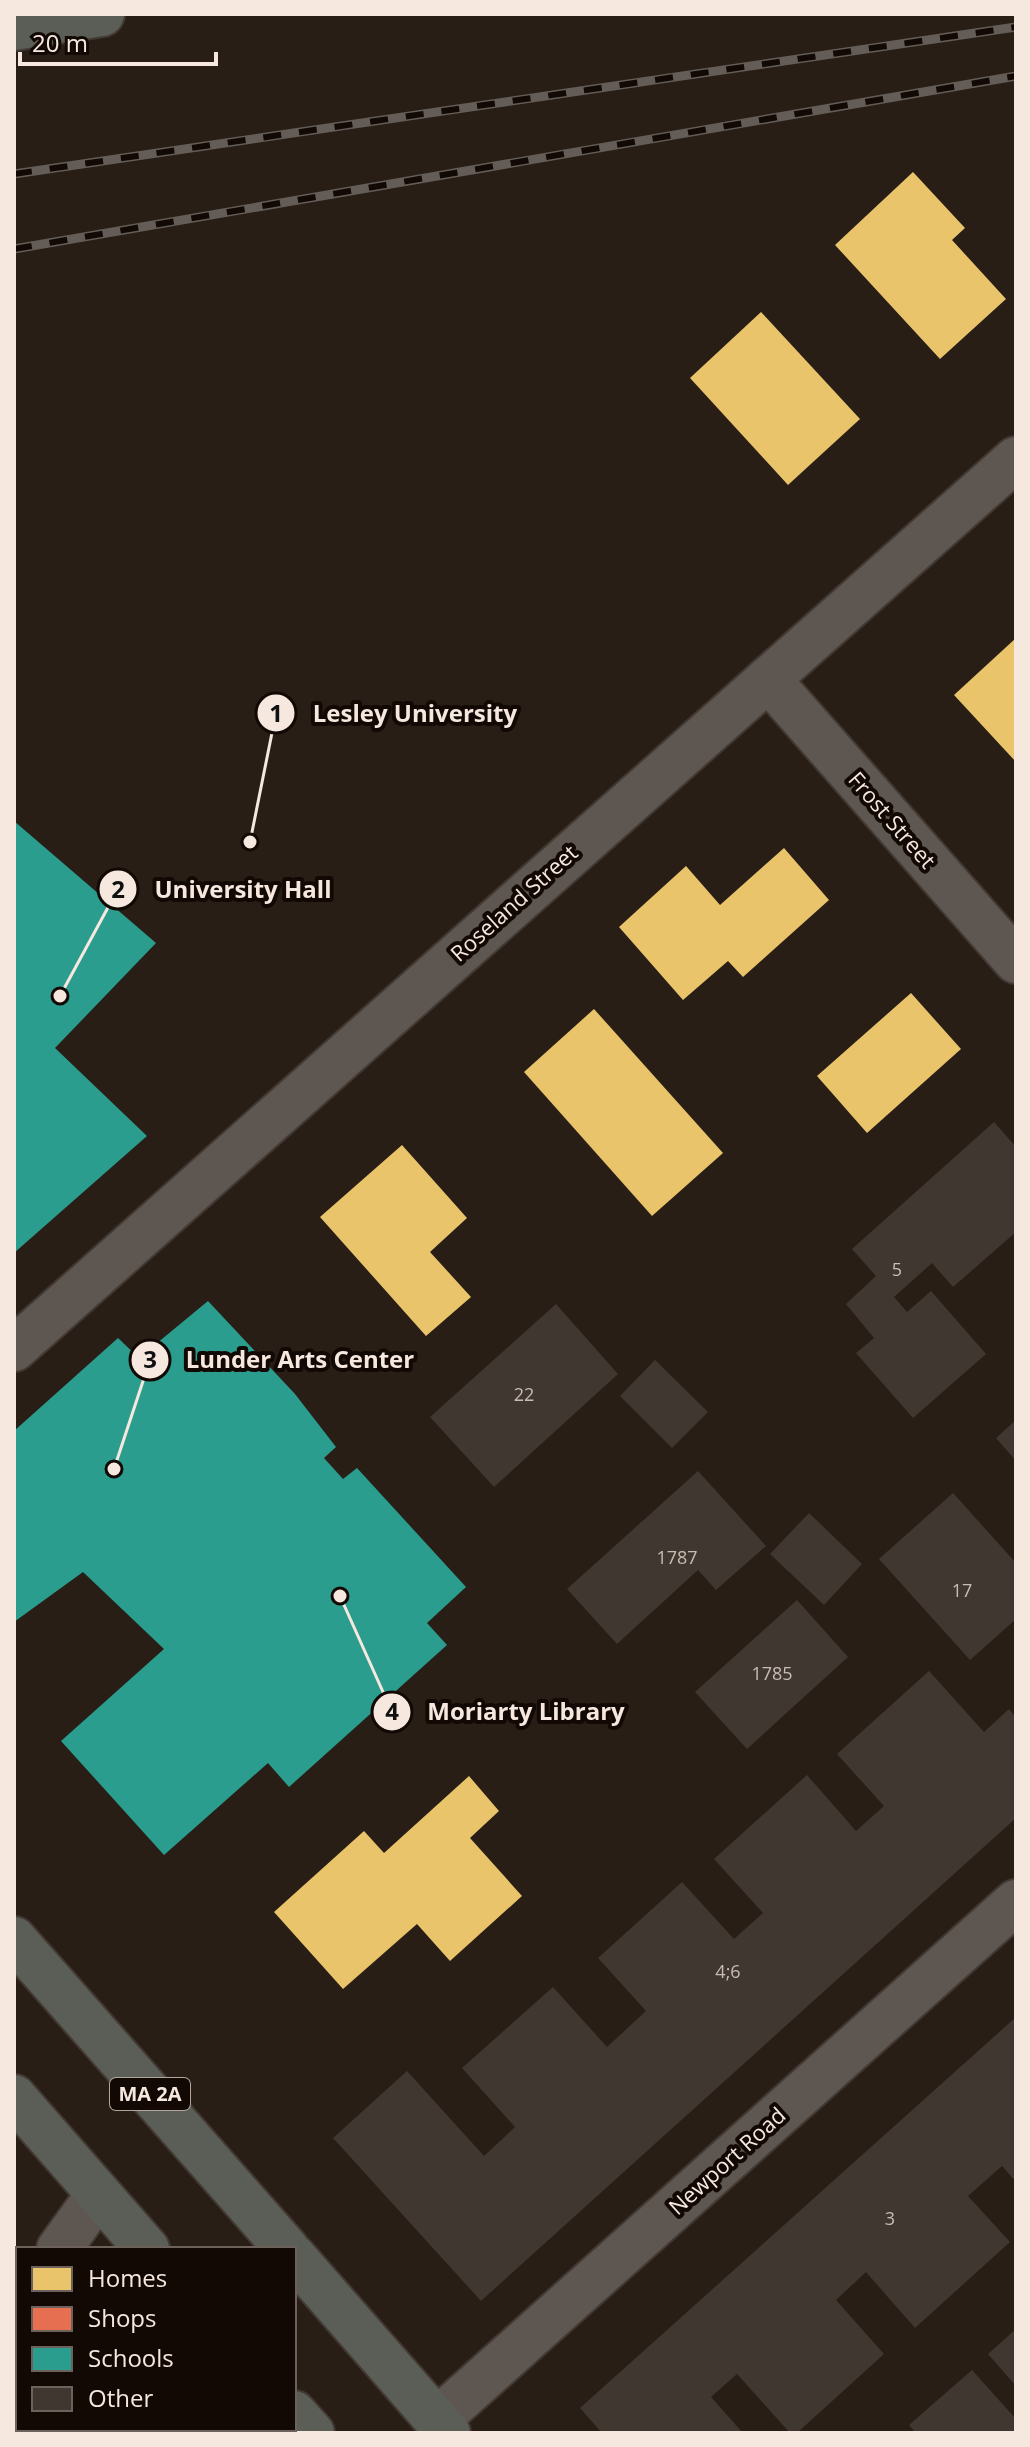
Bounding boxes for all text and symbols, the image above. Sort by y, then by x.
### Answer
scale bar [20,16,216,66]
text: 20 m [32,26,88,59]
callout: Lesley University [256,689,533,737]
text: 1 [269,696,283,729]
text: Lesley University [313,696,518,729]
street label: Frost Street [842,765,943,874]
street label: Roseland Street [443,837,584,967]
callout: University Hall [98,865,347,913]
text: 2 [111,872,125,905]
text: University Hall [154,872,332,905]
house number: 5 [892,1257,902,1281]
callout: Lunder Arts Center [130,1336,431,1384]
text: 3 [143,1342,157,1375]
text: Lunder Arts Center [186,1342,414,1375]
house number: 22 [514,1382,534,1406]
house number: 1787 [656,1545,698,1569]
house number: 17 [952,1578,972,1602]
house number: 1785 [751,1661,793,1685]
callout: Moriarty Library [372,1688,641,1736]
text: 4 [385,1694,399,1727]
text: Moriarty Library [427,1694,625,1727]
house number: 4;6 [715,1959,741,1983]
road number: MA 2A [110,2078,190,2110]
street label: Newport Road [661,2100,791,2221]
house number: 3 [885,2206,895,2230]
legend [16,2247,296,2431]
text: Homes [88,2261,167,2294]
text: Shops [88,2301,156,2334]
text: Schools [88,2341,174,2374]
text: Other [88,2381,153,2414]

